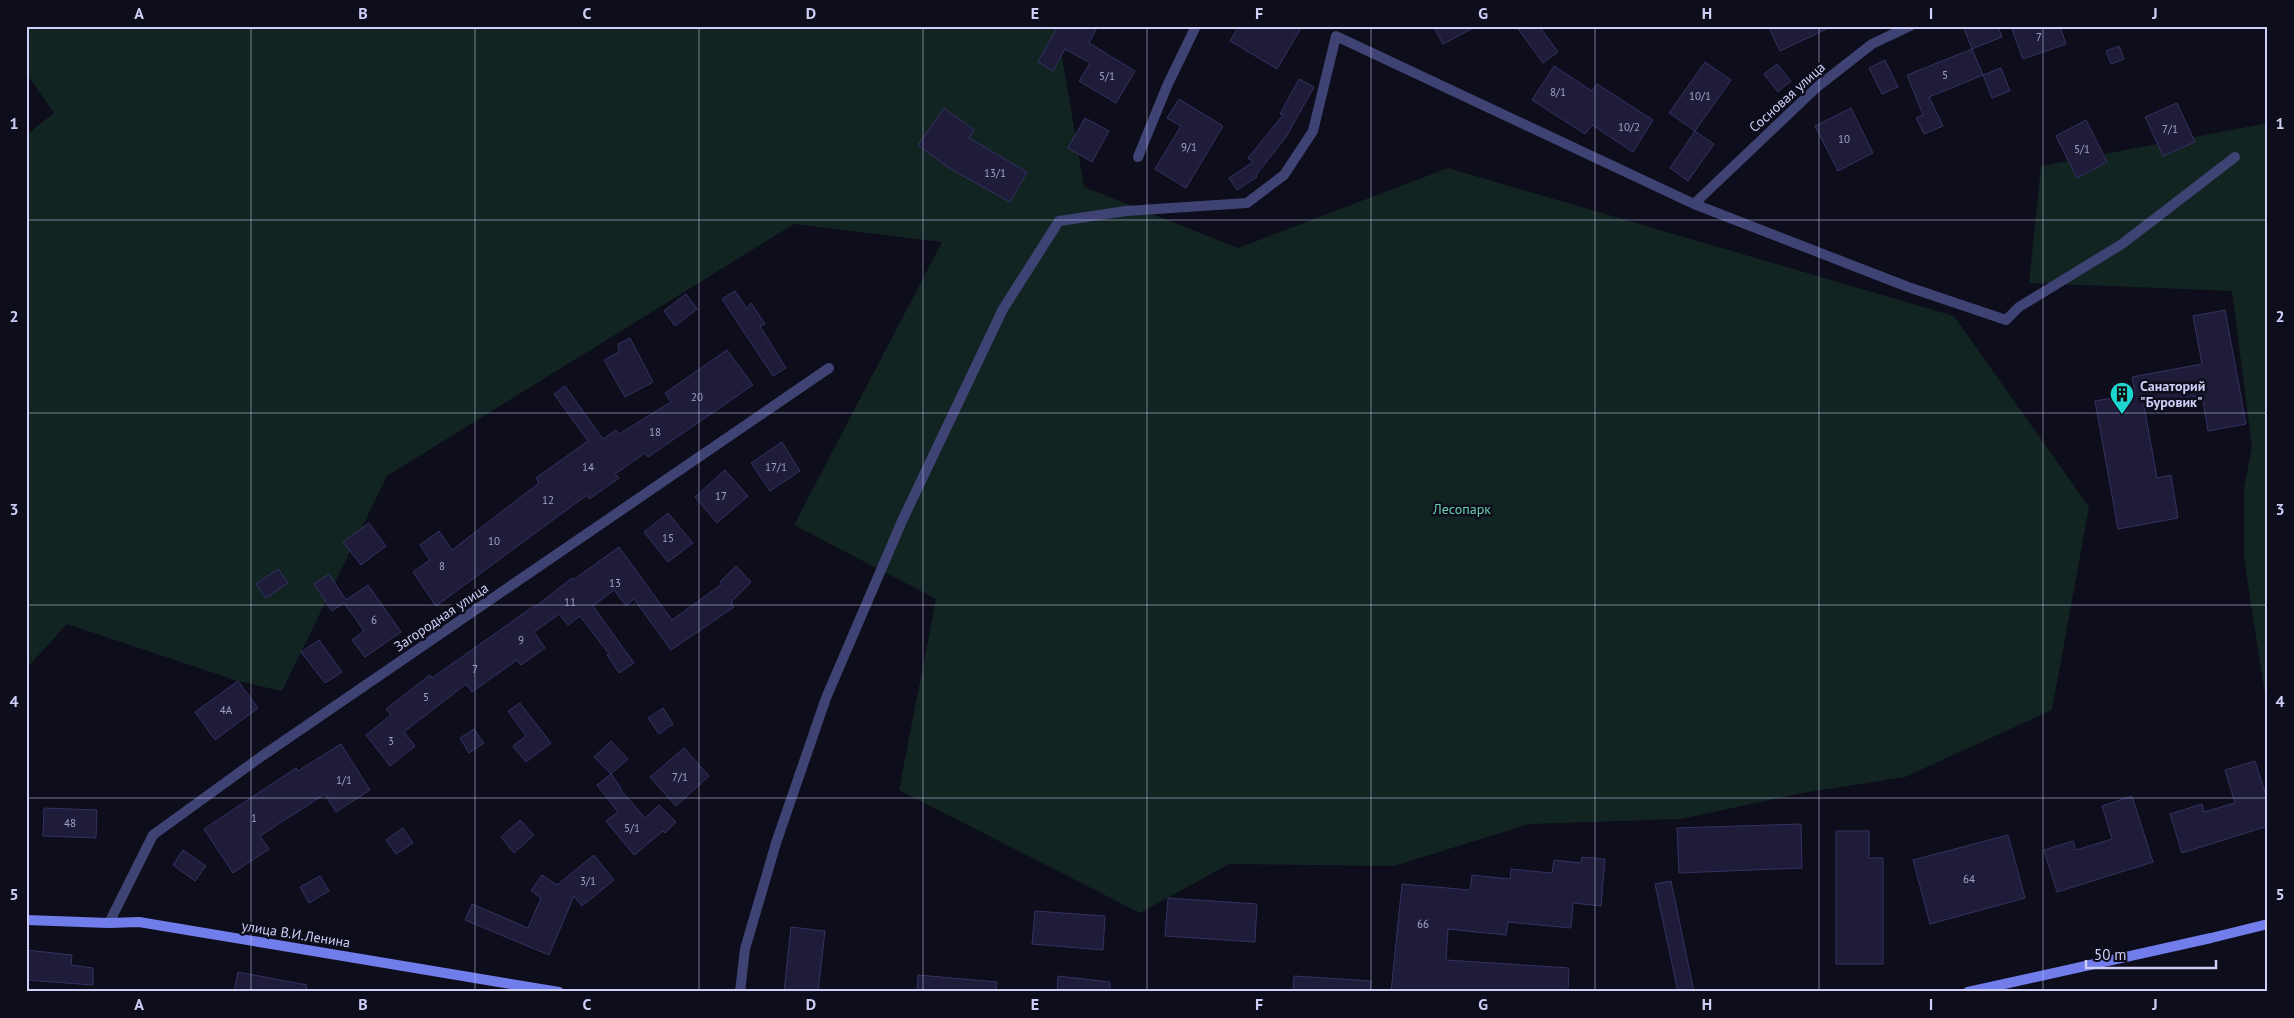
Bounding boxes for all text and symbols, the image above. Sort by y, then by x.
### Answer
text: A [134,3,144,23]
text: B [358,3,368,23]
text: C [583,3,592,23]
text: D [806,3,816,23]
text: E [1031,3,1039,23]
text: F [1255,3,1263,23]
text: G [1478,3,1488,23]
text: H [1702,3,1712,23]
text: I [1929,3,1933,23]
text: J [2151,3,2158,23]
house number: 7 [2036,30,2042,44]
street label: Сосновая улица [1745,58,1829,136]
house number: 5 [1942,68,1948,82]
house number: 5/1 [1099,69,1115,83]
house number: 8/1 [1550,85,1566,99]
house number: 10/1 [1689,89,1711,103]
text: 1 [9,113,19,133]
text: 1 [2275,113,2285,133]
house number: 10/2 [1618,120,1640,134]
house number: 7/1 [2162,122,2178,136]
house number: 10 [1838,132,1850,146]
house number: 9/1 [1181,140,1197,154]
house number: 5/1 [2074,142,2090,156]
house number: 13/1 [984,166,1006,180]
text: 2 [9,306,19,326]
text: 2 [2275,306,2285,326]
place label: Санаторий "Буровик" [2140,377,2205,411]
building icon: Санаторий "Буровик" [2109,381,2135,415]
house number: 20 [691,390,703,404]
house number: 18 [649,425,661,439]
house number: 14 [582,460,594,474]
house number: 17/1 [765,460,787,474]
house number: 17 [715,489,727,503]
house number: 12 [542,493,554,507]
text: 3 [9,499,19,519]
text: 3 [2275,499,2285,519]
park label: Лесопарк [1432,500,1491,518]
house number: 15 [662,531,674,545]
house number: 10 [488,534,500,548]
house number: 8 [439,559,445,573]
house number: 13 [609,576,621,590]
street label: Загородная улица [390,579,492,655]
house number: 11 [564,595,576,609]
house number: 6 [371,613,377,627]
house number: 9 [518,633,524,647]
house number: 7 [472,662,478,676]
house number: 5 [423,690,429,704]
text: 4 [9,691,19,711]
text: 4 [2275,691,2285,711]
house number: 4А [220,703,233,717]
house number: 3 [388,734,394,748]
house number: 7/1 [672,770,688,784]
house number: 1/1 [336,773,352,787]
house number: 1 [251,811,257,825]
house number: 48 [64,816,76,830]
house number: 5/1 [624,821,640,835]
house number: 64 [1963,872,1975,886]
house number: 3/1 [580,874,596,888]
text: 5 [9,884,19,904]
text: 5 [2275,884,2285,904]
street label: улица В.И.Ленина [240,917,352,951]
house number: 66 [1417,917,1429,931]
scale bar [2086,938,2216,970]
text: 50 m [2094,945,2127,964]
text: A [134,994,144,1014]
text: B [358,994,368,1014]
text: C [583,994,592,1014]
text: D [806,994,816,1014]
text: E [1031,994,1039,1014]
text: F [1255,994,1263,1014]
text: G [1478,994,1488,1014]
text: H [1702,994,1712,1014]
text: I [1929,994,1933,1014]
text: J [2151,994,2158,1014]

